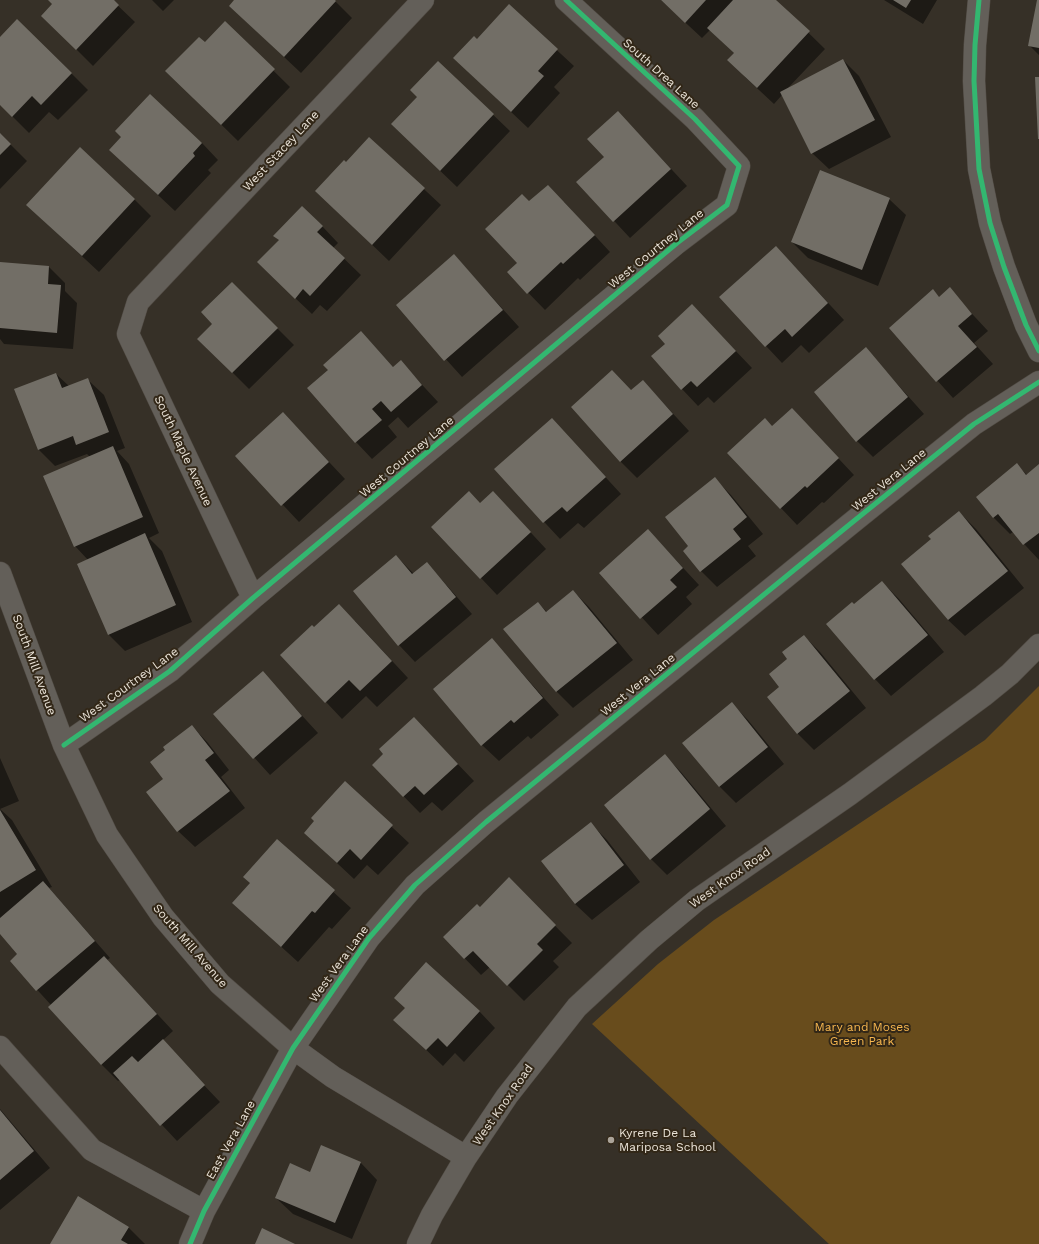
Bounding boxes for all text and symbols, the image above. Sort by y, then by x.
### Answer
street label: South Drea Lane [620,36,702,112]
street label: West Stacey Lane [240,108,322,194]
street label: West Courtney Lane [605,206,707,292]
street label: South Maple Avenue [151,393,215,509]
street label: West Courtney Lane [357,413,457,501]
street label: West Vera Lane [849,446,929,514]
street label: South Mill Avenue [9,613,59,717]
street label: West Courtney Lane [77,644,181,726]
street label: West Vera Lane [598,651,678,719]
street label: West Knox Road [687,845,773,911]
street label: South Mill Avenue [150,901,230,991]
street label: West Vera Lane [306,923,372,1005]
park label: Mary and Moses Green Park [815,1020,909,1048]
street label: West Knox Road [470,1062,536,1148]
street label: East Vera Lane [203,1098,259,1182]
place label: Kyrene De La Mariposa School [619,1126,716,1154]
marker: Kyrene De La Mariposa School [606,1135,616,1145]

